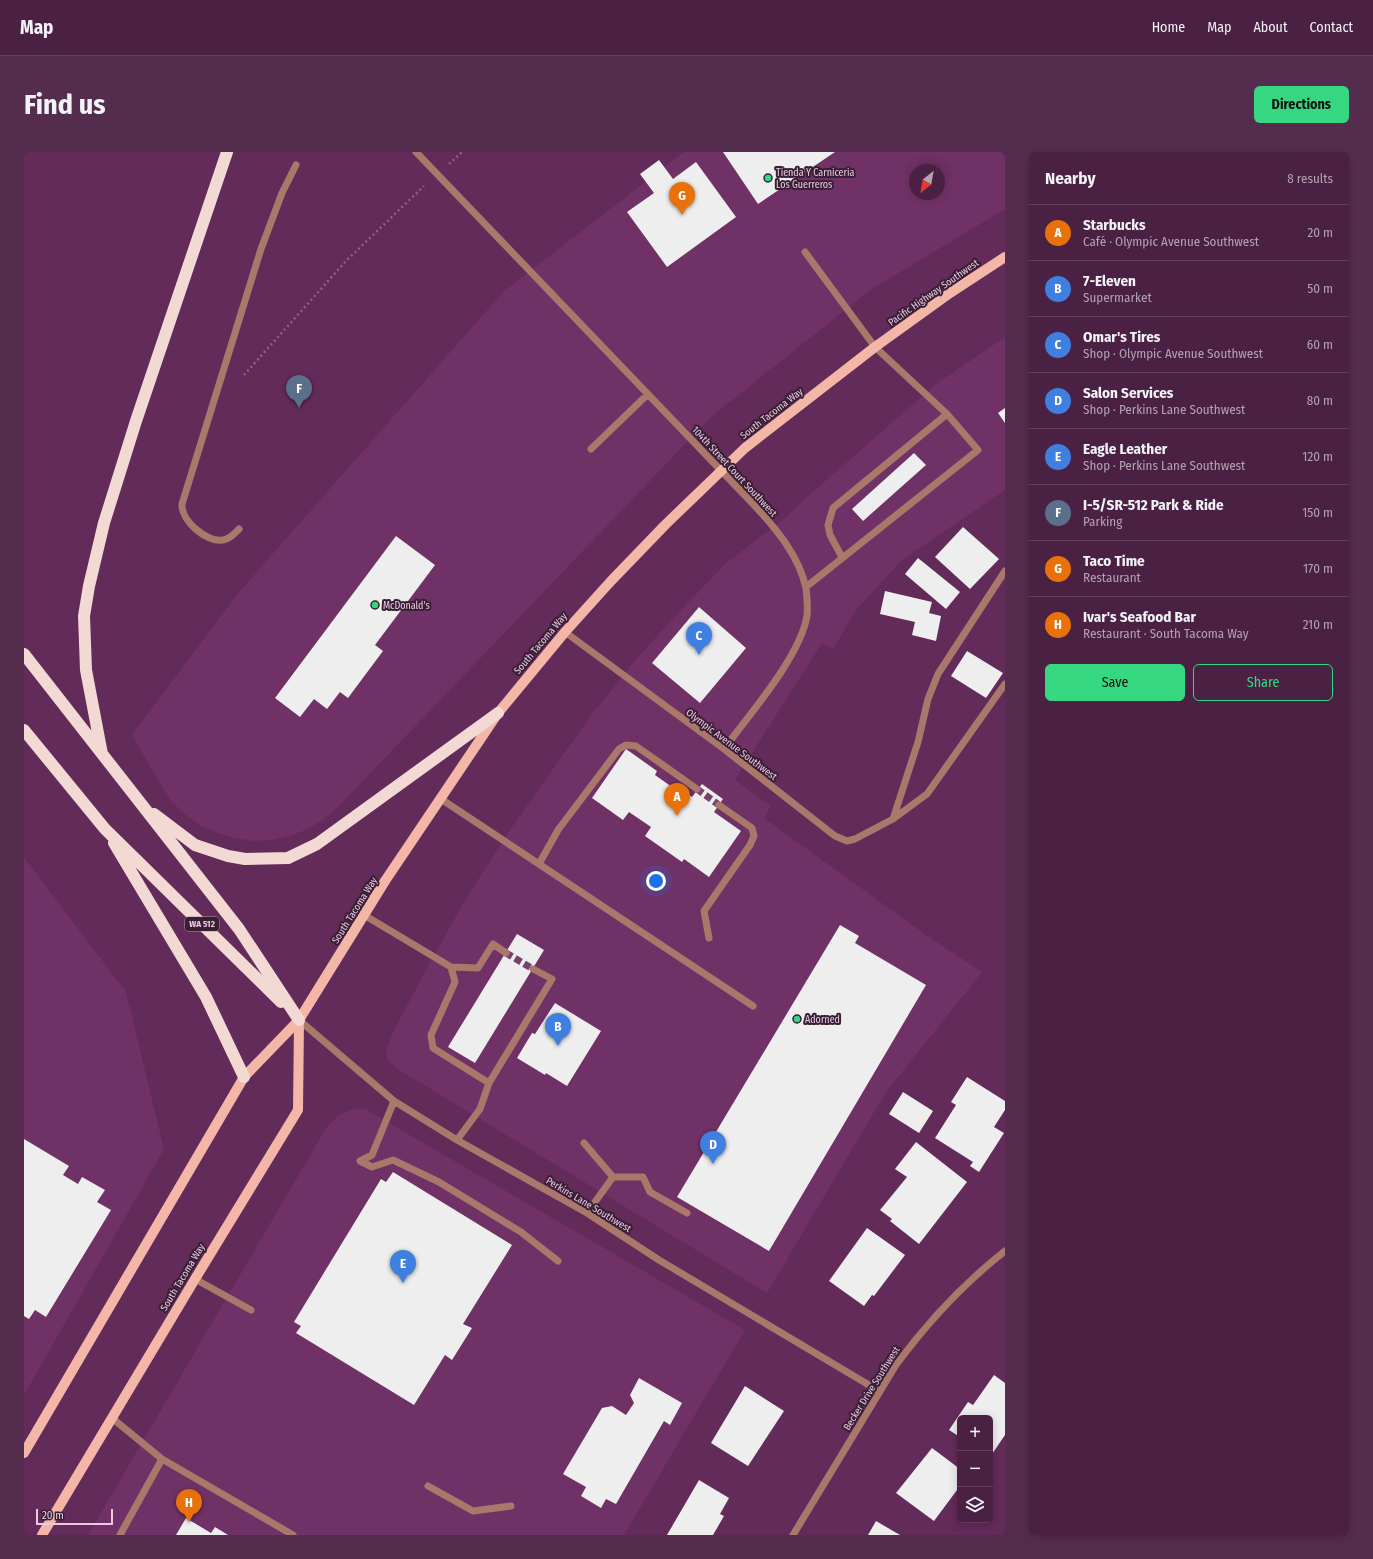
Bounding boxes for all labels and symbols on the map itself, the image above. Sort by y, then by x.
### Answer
north arrow [909,164,945,200]
place label: Tienda Y Carniceria Los Guerreros [776,167,854,191]
marker: Tienda Y Carniceria Los Guerreros [763,173,773,183]
pin: G [669,182,695,215]
street label: Pacific Highway Southwest [886,257,982,329]
pin: F [286,375,312,408]
street label: South Tacoma Way [738,385,806,442]
street label: 104th Street Court Southwest [689,424,780,520]
marker: McDonald's [370,600,380,610]
place label: McDonald's [383,600,430,612]
street label: South Tacoma Way [512,610,570,677]
pin: C [686,622,712,655]
street label: Olympic Avenue Southwest [684,707,780,783]
pin: A [664,783,690,816]
your location [646,871,666,891]
street label: South Tacoma Way [330,875,380,946]
road number: WA 512 [185,917,219,931]
pin: B [545,1013,571,1046]
marker: Adorned [792,1014,802,1024]
place label: Adorned [805,1014,840,1026]
pin: D [700,1131,726,1164]
street label: Perkins Lane Southwest [544,1175,634,1235]
street label: South Tacoma Way [158,1241,208,1313]
pin: E [390,1250,416,1283]
street label: Becker Drive Southwest [841,1344,903,1433]
pin: H [176,1489,202,1522]
scale bar [36,1507,113,1526]

